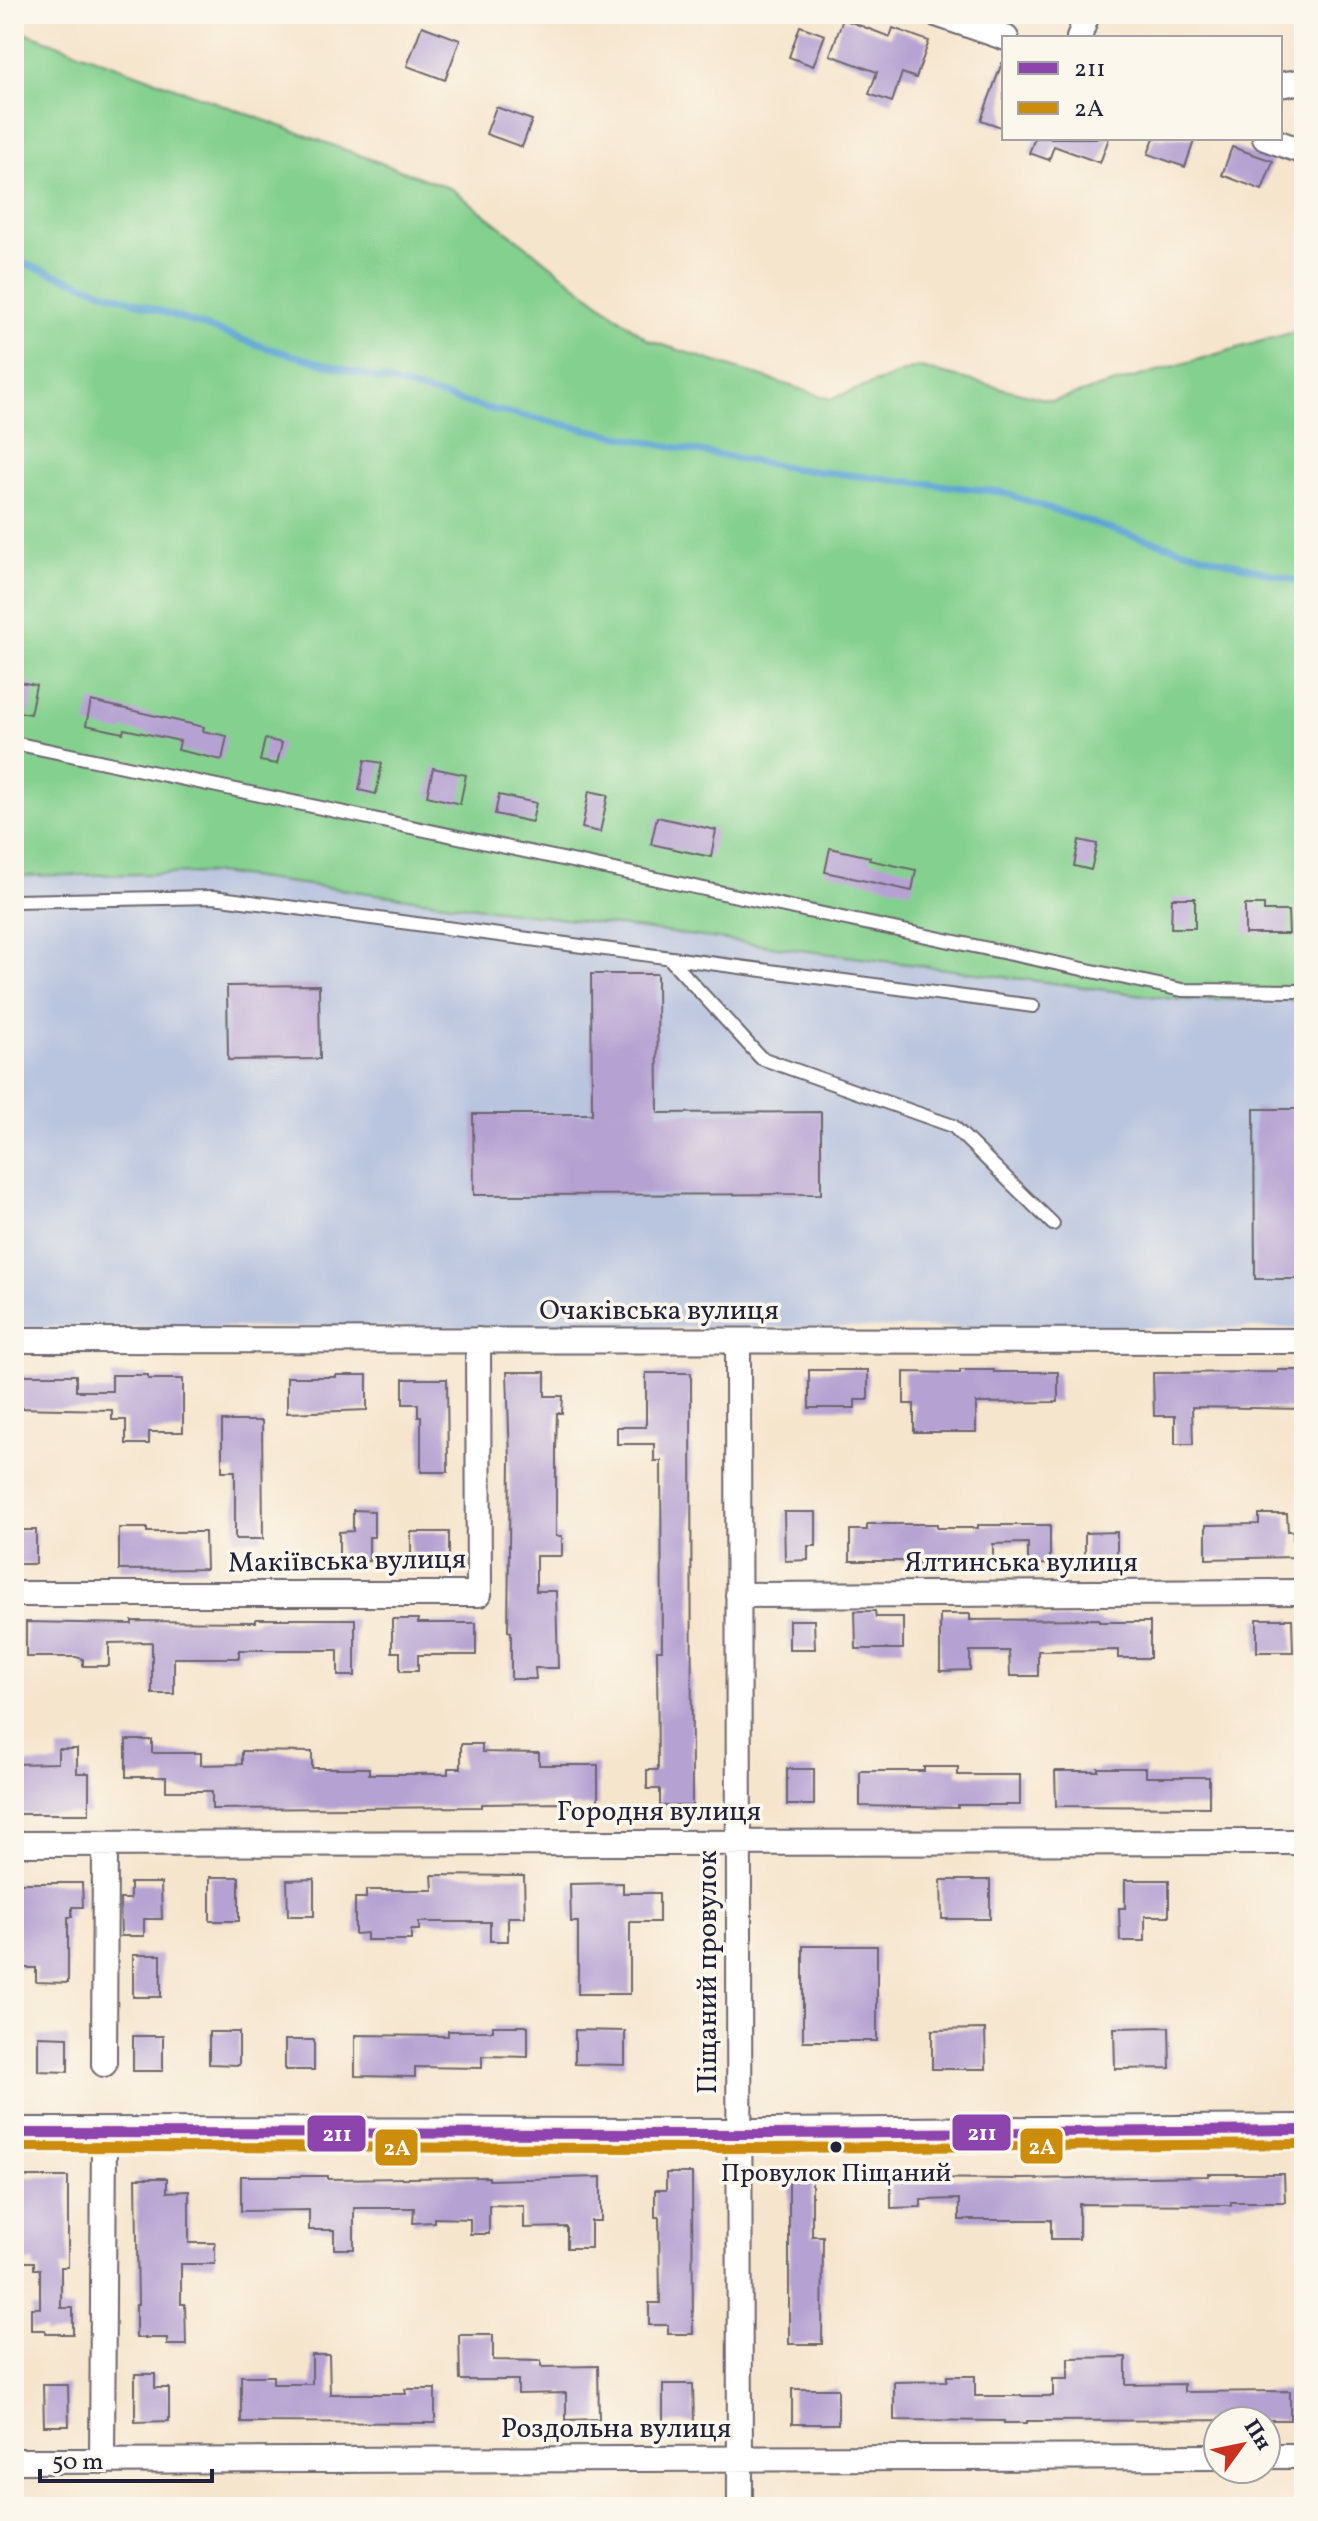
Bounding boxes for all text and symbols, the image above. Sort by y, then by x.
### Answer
legend [1002,36,1282,140]
text: 211 [1074,53,1106,87]
text: 2А [1074,93,1104,127]
street label: Очаківська вулиця [539,1292,779,1331]
street label: Макіївська вулиця [228,1540,466,1584]
street label: Ялтинська вулиця [904,1544,1138,1583]
street label: Городня вулиця [557,1793,761,1832]
street label: Піщаний провулок [689,1850,728,2094]
line badge: 211 [951,2113,1012,2152]
line badge: 211 [306,2114,367,2153]
text: 211 [967,2119,997,2150]
text: 211 [322,2120,352,2151]
line badge: 2А [1019,2127,1064,2165]
line badge: 2А [374,2128,419,2167]
text: 2А [1028,2133,1056,2164]
text: 2А [383,2134,411,2165]
marker: Провулок Піщаний [828,2139,844,2155]
place label: Провулок Піщаний [721,2156,951,2192]
north arrow [1202,2405,1282,2485]
street label: Роздольна вулиця [501,2410,731,2449]
text: Пн [1235,2414,1278,2457]
scale bar [40,2433,212,2483]
text: 50 m [52,2446,104,2480]

